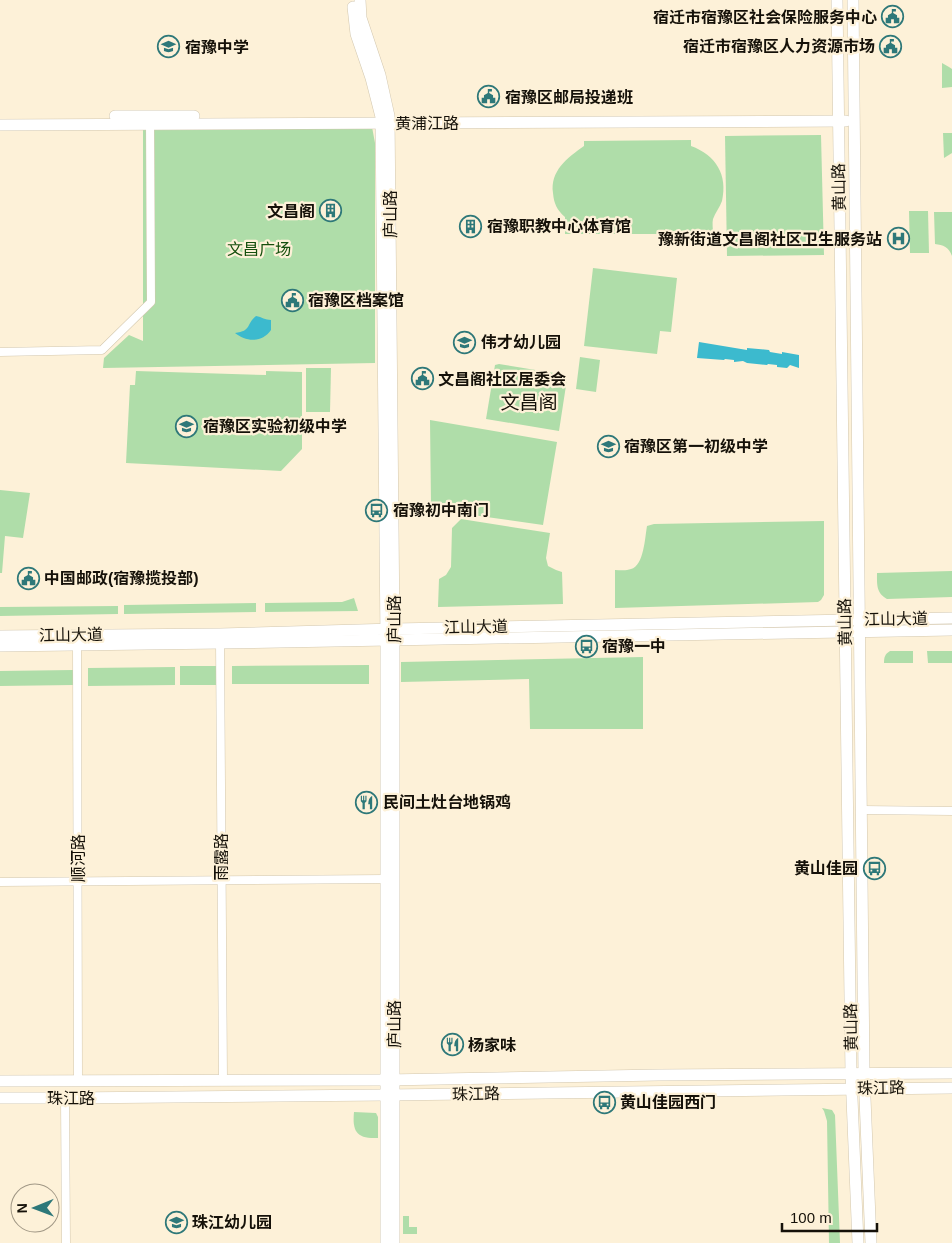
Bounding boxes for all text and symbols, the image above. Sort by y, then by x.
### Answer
public building icon: 宿迁市宿豫区社会保险服务中心 [881,5,905,29]
place label: 宿迁市宿豫区社会保险服务中心 [653,8,877,26]
public building icon: 宿迁市宿豫区人力资源市场 [879,34,903,58]
school or university icon: 宿豫中学 [157,35,181,59]
place label: 宿迁市宿豫区人力资源市场 [683,38,875,55]
place label: 宿豫中学 [185,39,249,56]
public building icon: 宿豫区邮局投递班 [477,85,501,109]
place label: 宿豫区邮局投递班 [505,89,633,106]
street label: 黄浦江路 [395,115,459,132]
street label: 黄山路 [830,163,848,211]
street label: 庐山路 [382,190,399,238]
building icon: 文昌阁 [319,199,343,223]
place label: 文昌阁 [267,203,315,220]
building icon: 宿豫职教中心体育馆 [459,214,483,238]
place label: 宿豫职教中心体育馆 [487,218,631,235]
hospital icon: 豫新街道文昌阁社区卫生服务站 [886,227,910,251]
place label: 豫新街道文昌阁社区卫生服务站 [658,230,882,248]
park label: 文昌广场 [227,241,291,258]
public building icon: 宿豫区档案馆 [280,288,304,312]
place label: 宿豫区档案馆 [308,292,404,309]
school or university icon: 伟才幼儿园 [453,330,477,354]
place label: 伟才幼儿园 [481,333,561,351]
public building icon: 文昌阁社区居委会 [410,367,434,391]
place label: 文昌阁社区居委会 [438,370,566,388]
district label: 文昌阁 [500,392,558,413]
school or university icon: 宿豫区实验初级中学 [175,414,199,438]
place label: 宿豫区实验初级中学 [203,418,347,435]
school or university icon: 宿豫区第一初级中学 [596,434,620,458]
place label: 宿豫区第一初级中学 [624,438,768,455]
bus stop icon: 宿豫初中南门 [365,498,389,522]
place label: 宿豫初中南门 [393,502,489,519]
public building icon: 中国邮政(宿豫揽投部) [16,566,40,590]
place label: 中国邮政(宿豫揽投部) [44,570,199,587]
street label: 庐山路 [386,595,403,643]
street label: 黄山路 [836,598,854,646]
street label: 江山大道 [864,610,928,628]
street label: 江山大道 [444,618,508,636]
street label: 江山大道 [39,626,103,644]
bus stop icon: 宿豫一中 [574,634,598,658]
place label: 宿豫一中 [602,638,666,655]
restaurant icon: 民间土灶台地锅鸡 [355,790,379,814]
place label: 民间土灶台地锅鸡 [383,794,511,811]
street label: 雨露路 [213,833,230,881]
street label: 顺河路 [70,834,87,882]
bus stop icon: 黄山佳园 [862,856,886,880]
place label: 黄山佳园 [794,860,858,877]
street label: 庐山路 [386,1000,403,1048]
street label: 黄山路 [842,1003,860,1051]
restaurant icon: 杨家味 [440,1033,464,1057]
place label: 杨家味 [468,1037,516,1054]
street label: 珠江路 [857,1079,905,1097]
street label: 珠江路 [452,1085,500,1103]
street label: 珠江路 [47,1090,95,1107]
bus stop icon: 黄山佳园西门 [592,1090,616,1114]
place label: 黄山佳园西门 [620,1094,716,1111]
north arrow [10,1183,60,1233]
scale bar [782,1200,877,1232]
text: N [14,1203,30,1213]
text: 100 m [790,1209,832,1226]
school or university icon: 珠江幼儿园 [164,1210,188,1234]
place label: 珠江幼儿园 [192,1213,272,1231]

